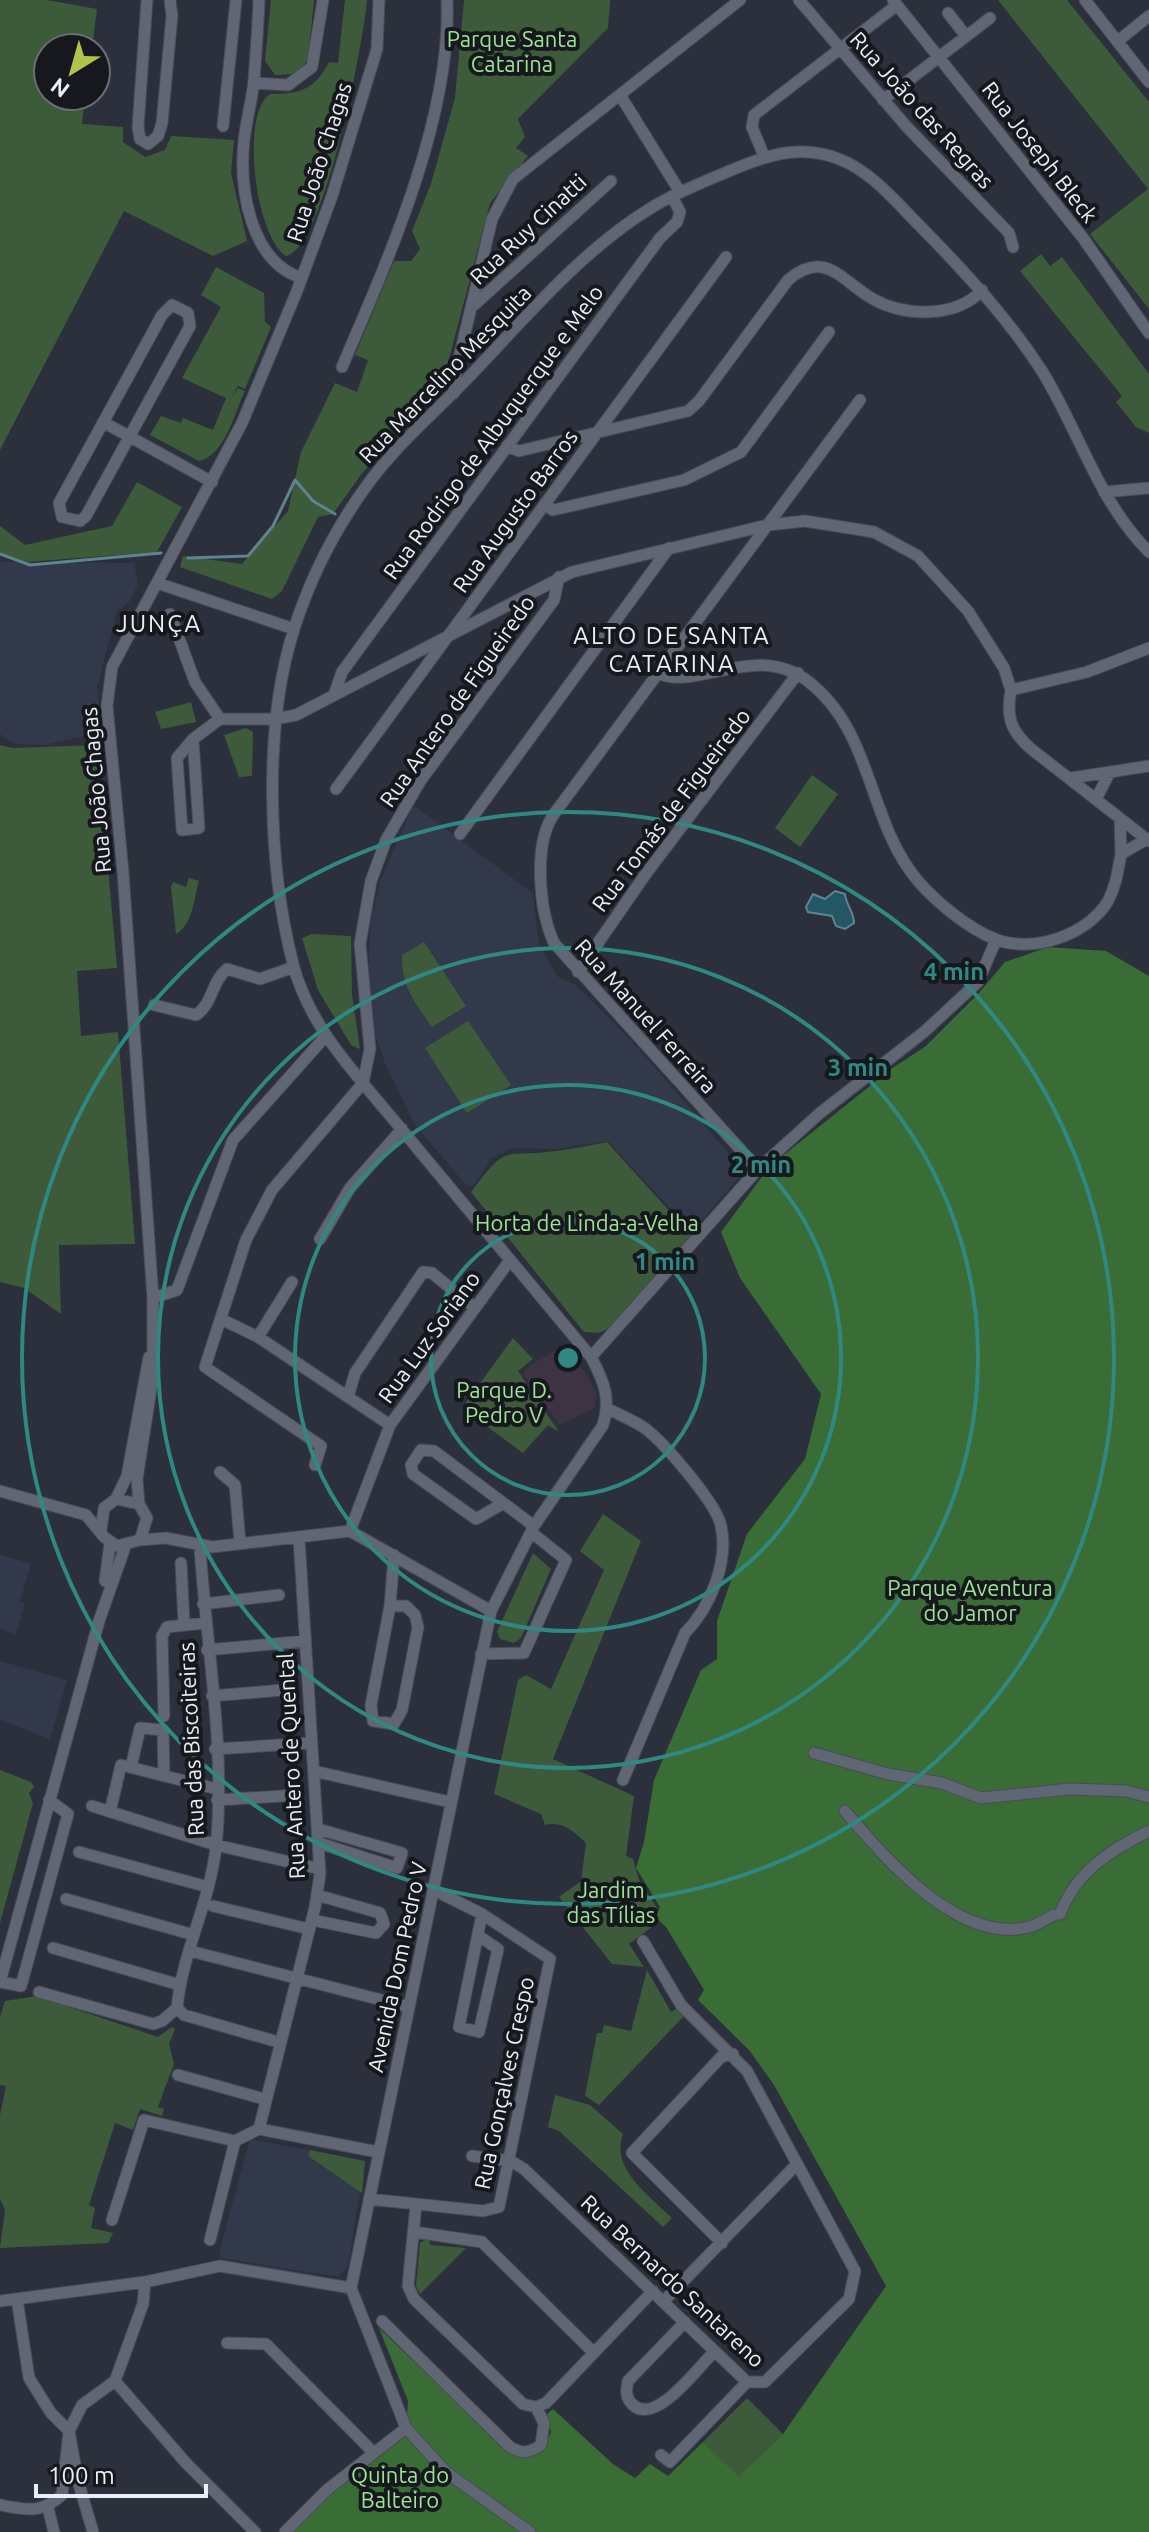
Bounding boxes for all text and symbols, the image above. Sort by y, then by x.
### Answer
park label: Parque Santa Catarina [447,26,577,76]
street label: Rua João das Regras [846,26,999,193]
north arrow [32,32,112,112]
text: N [46,73,74,103]
street label: Rua Joseph Bleck [978,76,1103,227]
street label: Rua João Chagas [281,79,356,245]
street label: Rua Ruy Cinatti [464,168,591,289]
street label: Rua Marcelino Mesquita [353,280,536,467]
street label: Rua Rodrigo de Albuquerque e Melo [377,280,608,584]
street label: Rua Augusto Barros [447,424,582,597]
street label: Rua Antero de Figueiredo [374,590,539,811]
district label: JUNÇA [116,610,202,637]
district label: ALTO DE SANTA CATARINA [573,622,771,677]
street label: Rua Tomás de Figueiredo [586,703,755,916]
street label: Rua João Chagas [76,706,115,874]
street label: Rua Manuel Ferreira [571,934,722,1098]
text: 4 min [924,958,984,985]
text: 3 min [828,1054,888,1081]
text: 2 min [731,1151,791,1178]
park label: Horta de Linda-a-Velha [475,1210,699,1235]
text: 1 min [635,1248,695,1275]
street label: Rua Luz Soriano [373,1266,485,1407]
centre of rings [554,1344,582,1372]
park label: Parque D. Pedro V [456,1377,552,1427]
park label: Parque Aventura do Jamor [887,1575,1053,1625]
street label: Rua das Biscoiteiras [173,1642,208,1836]
street label: Rua Antero de Quental [272,1652,309,1880]
street label: Avenida Dom Pedro V [362,1859,431,2074]
park label: Jardim das Tílias [567,1877,655,1927]
street label: Rua Gonçalves Crespo [469,1974,538,2191]
street label: Rua Bernardo Santareno [577,2189,770,2372]
scale bar [36,2448,206,2498]
text: 100 m [48,2462,115,2489]
park label: Quinta do Balteiro [351,2462,449,2512]

